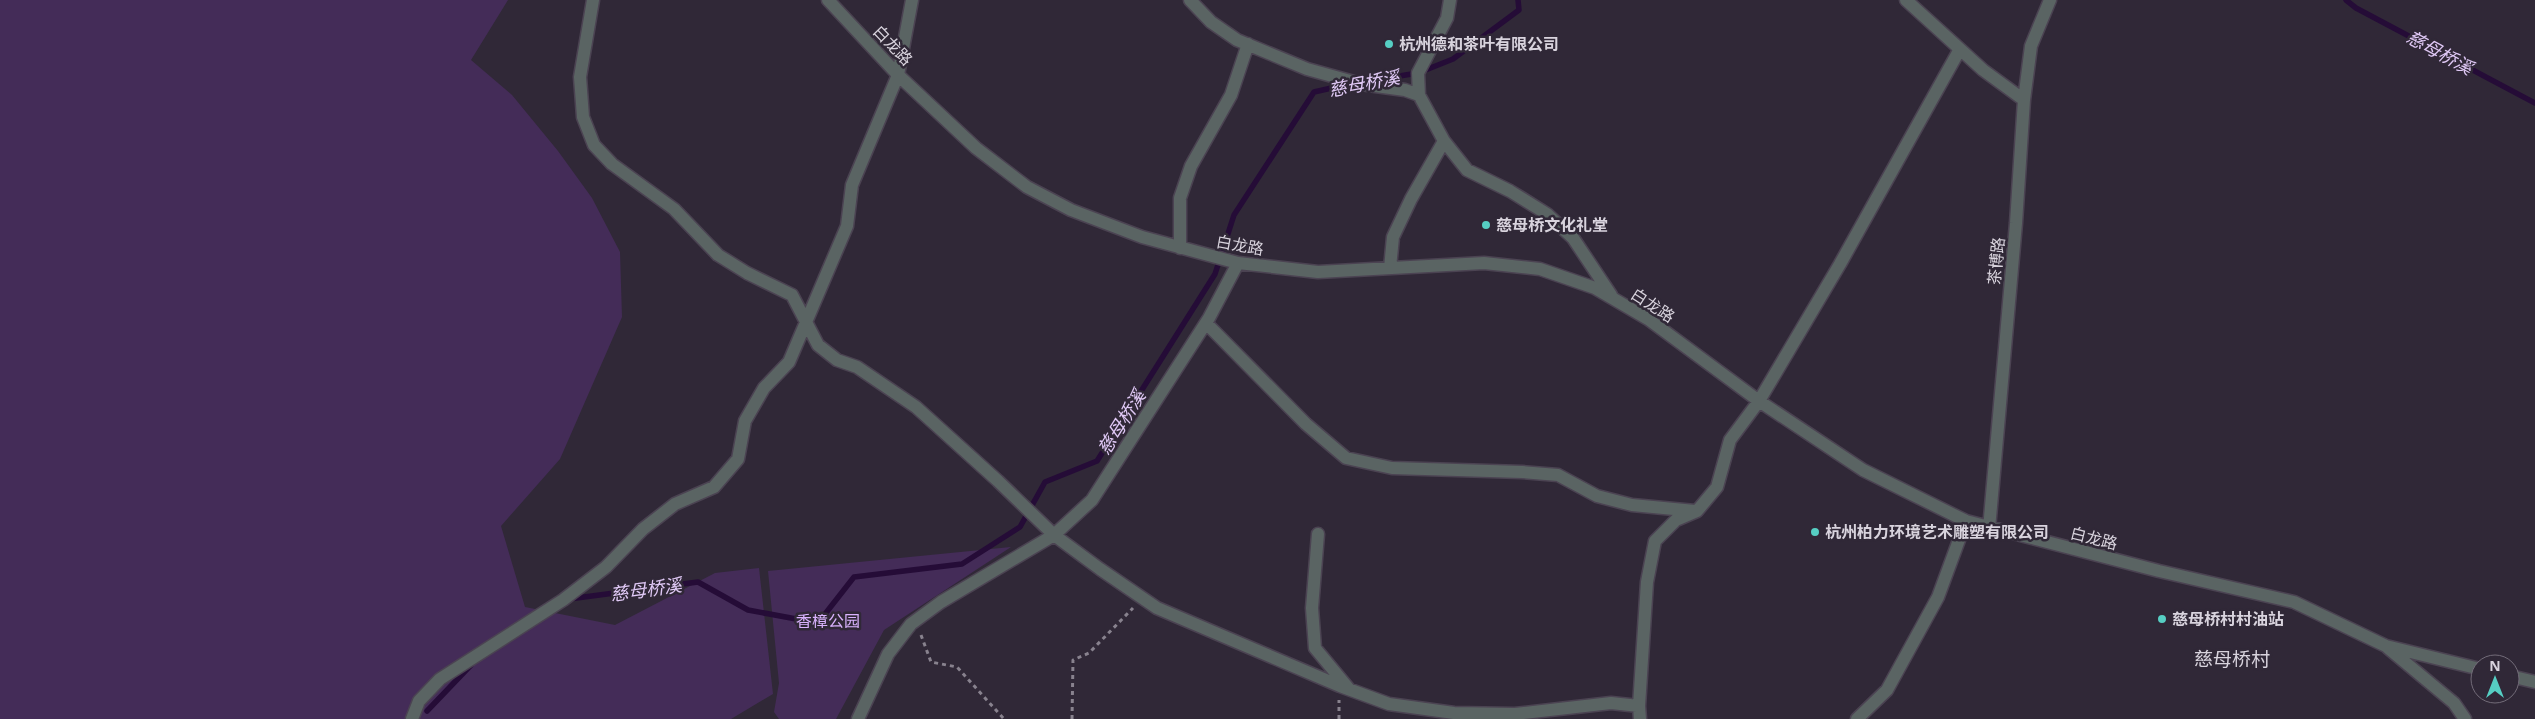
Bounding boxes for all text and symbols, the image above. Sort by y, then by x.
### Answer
street label: 白龙路 [868,20,918,70]
water label: 慈母桥溪 [2403,25,2479,80]
place label: 杭州德和茶叶有限公司 [1399,33,1559,55]
marker: 杭州德和茶叶有限公司 [1383,38,1395,50]
water label: 慈母桥溪 [1326,64,1404,102]
place label: 慈母桥文化礼堂 [1496,214,1608,236]
marker: 慈母桥文化礼堂 [1480,219,1492,231]
street label: 白龙路 [1214,230,1266,260]
street label: 茶博路 [1983,236,2009,286]
street label: 白龙路 [1627,283,1679,327]
water label: 慈母桥溪 [1092,383,1151,459]
place label: 杭州柏力环境艺术雕塑有限公司 [1825,521,2049,543]
street label: 白龙路 [2068,522,2120,554]
marker: 杭州柏力环境艺术雕塑有限公司 [1809,526,1821,538]
water label: 慈母桥溪 [609,572,685,606]
place label: 慈母桥村村油站 [2172,608,2284,630]
park label: 香樟公园 [796,610,860,632]
marker: 慈母桥村村油站 [2156,613,2168,625]
district label: 慈母桥村 [2194,646,2270,672]
north arrow [2470,654,2520,704]
text: N [2489,656,2501,675]

